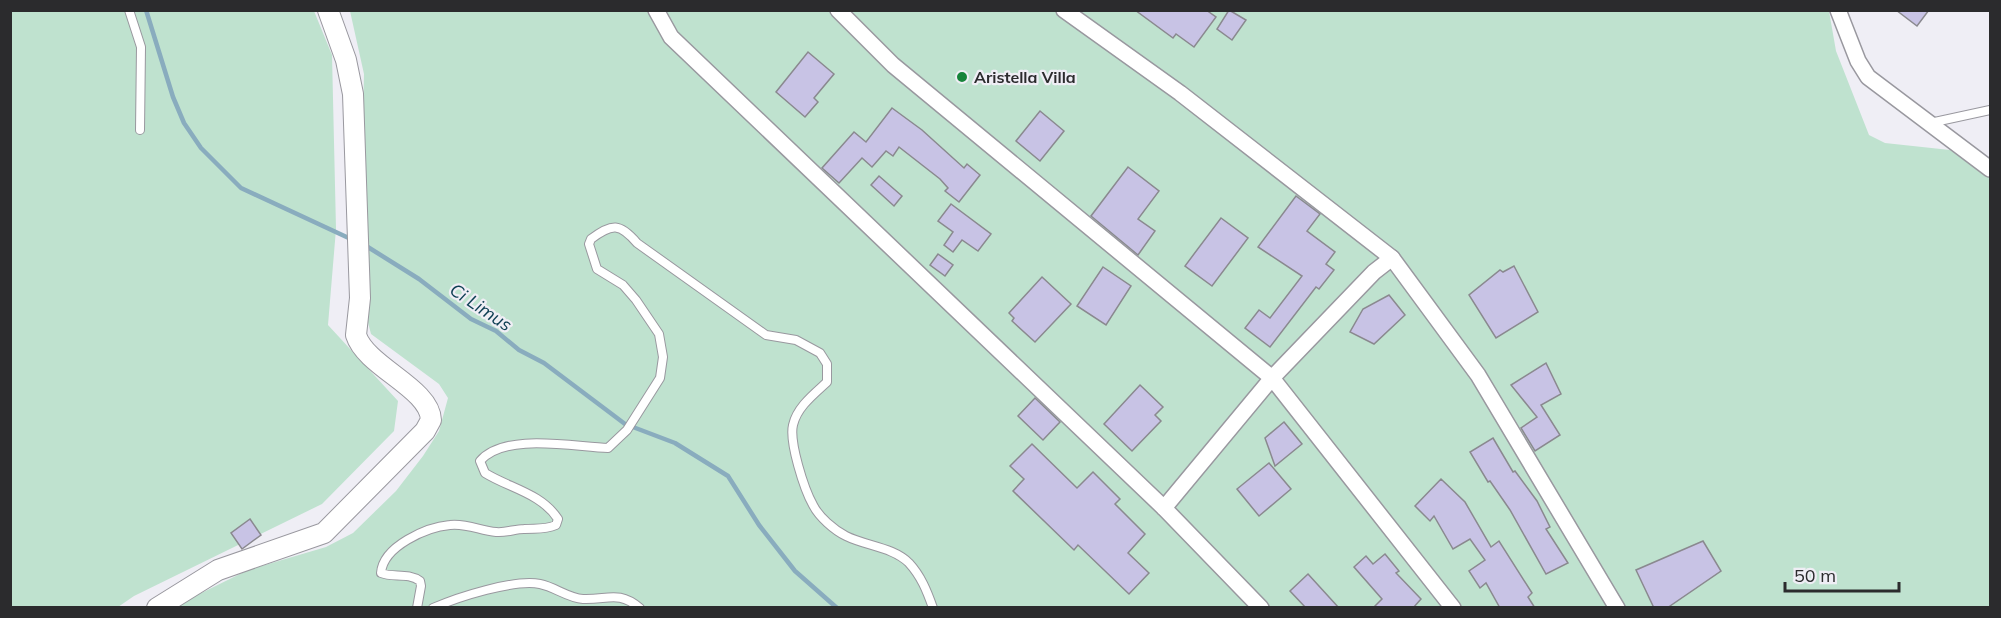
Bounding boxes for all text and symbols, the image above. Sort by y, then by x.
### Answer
place label: Aristella Villa [974,67,1076,87]
marker: Aristella Villa [955,70,969,84]
water label: Ci Limus [445,278,517,336]
scale bar [1785,555,1899,593]
text: 50 m [1794,564,1836,587]

